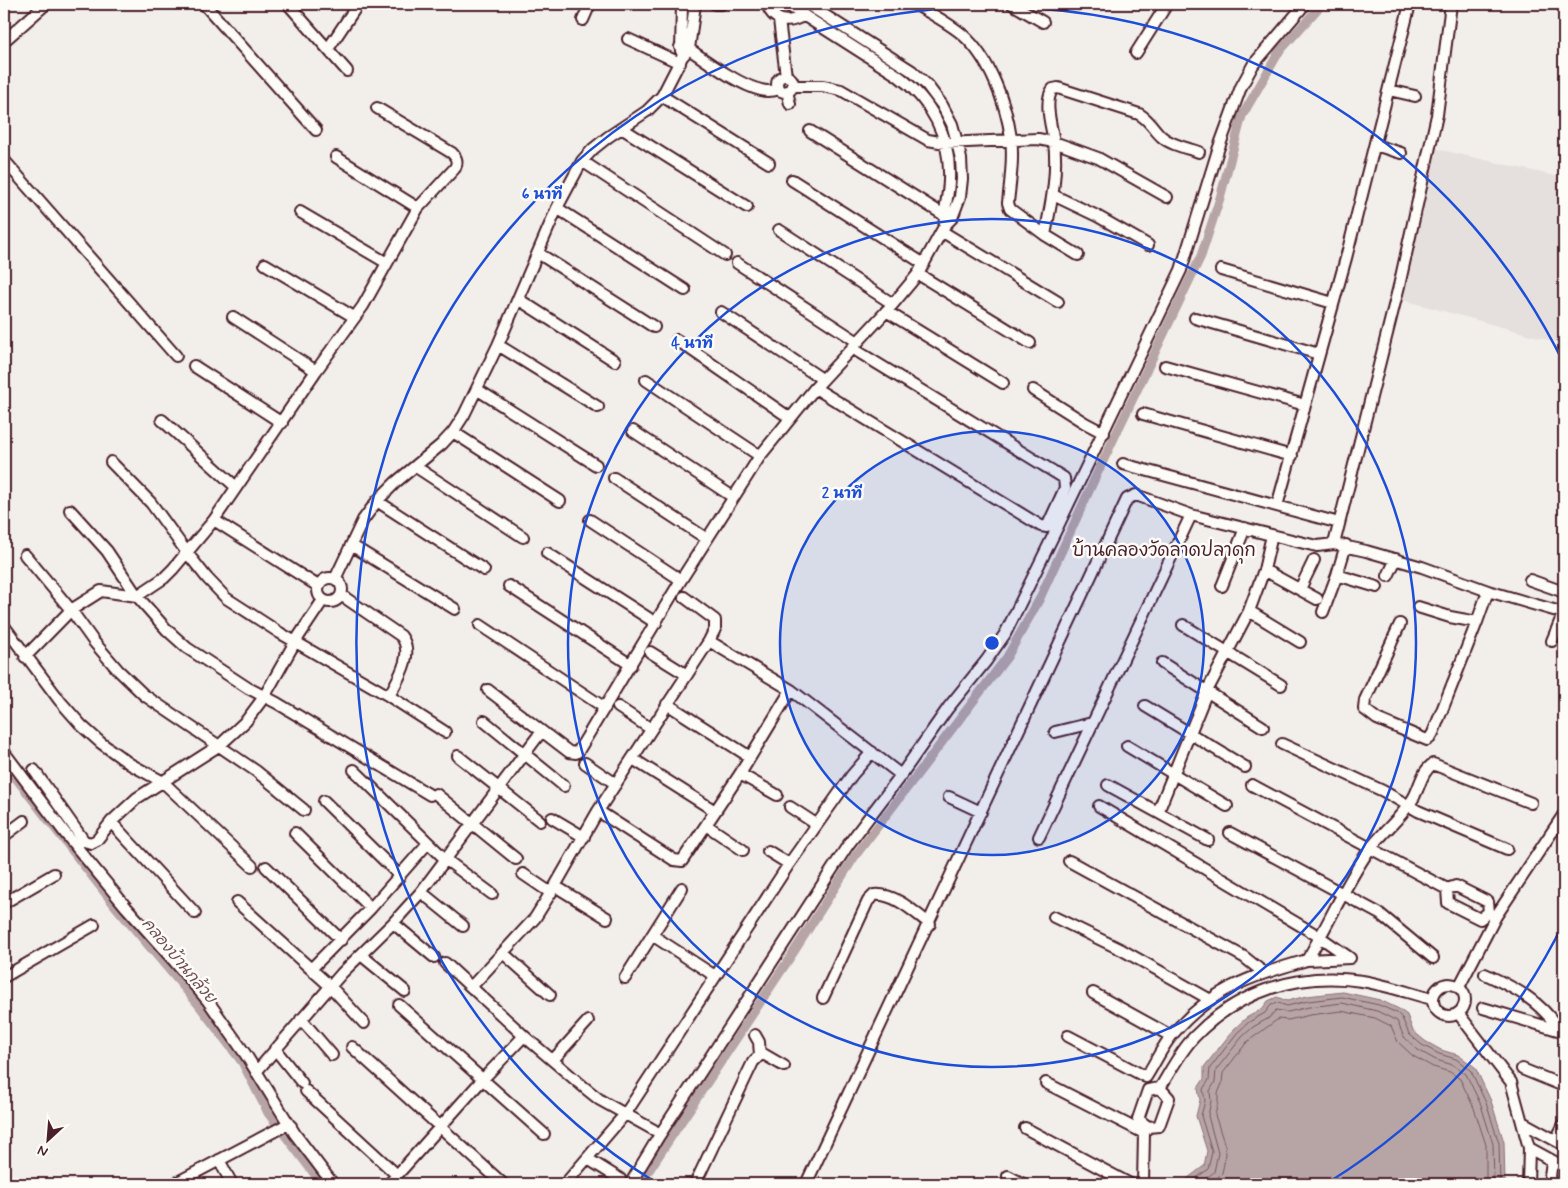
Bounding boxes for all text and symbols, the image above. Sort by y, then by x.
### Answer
text: 6 นาที [522,184,563,205]
text: 4 นาที [671,333,713,354]
text: 2 นาที [822,483,862,504]
district label: บ้านคลองวัดลาดปลาดุก [1072,538,1256,564]
centre of rings [983,634,1001,652]
water label: คลองบ้านกล้วย [137,913,222,1009]
north arrow [22,1116,72,1166]
text: N [35,1141,51,1161]

